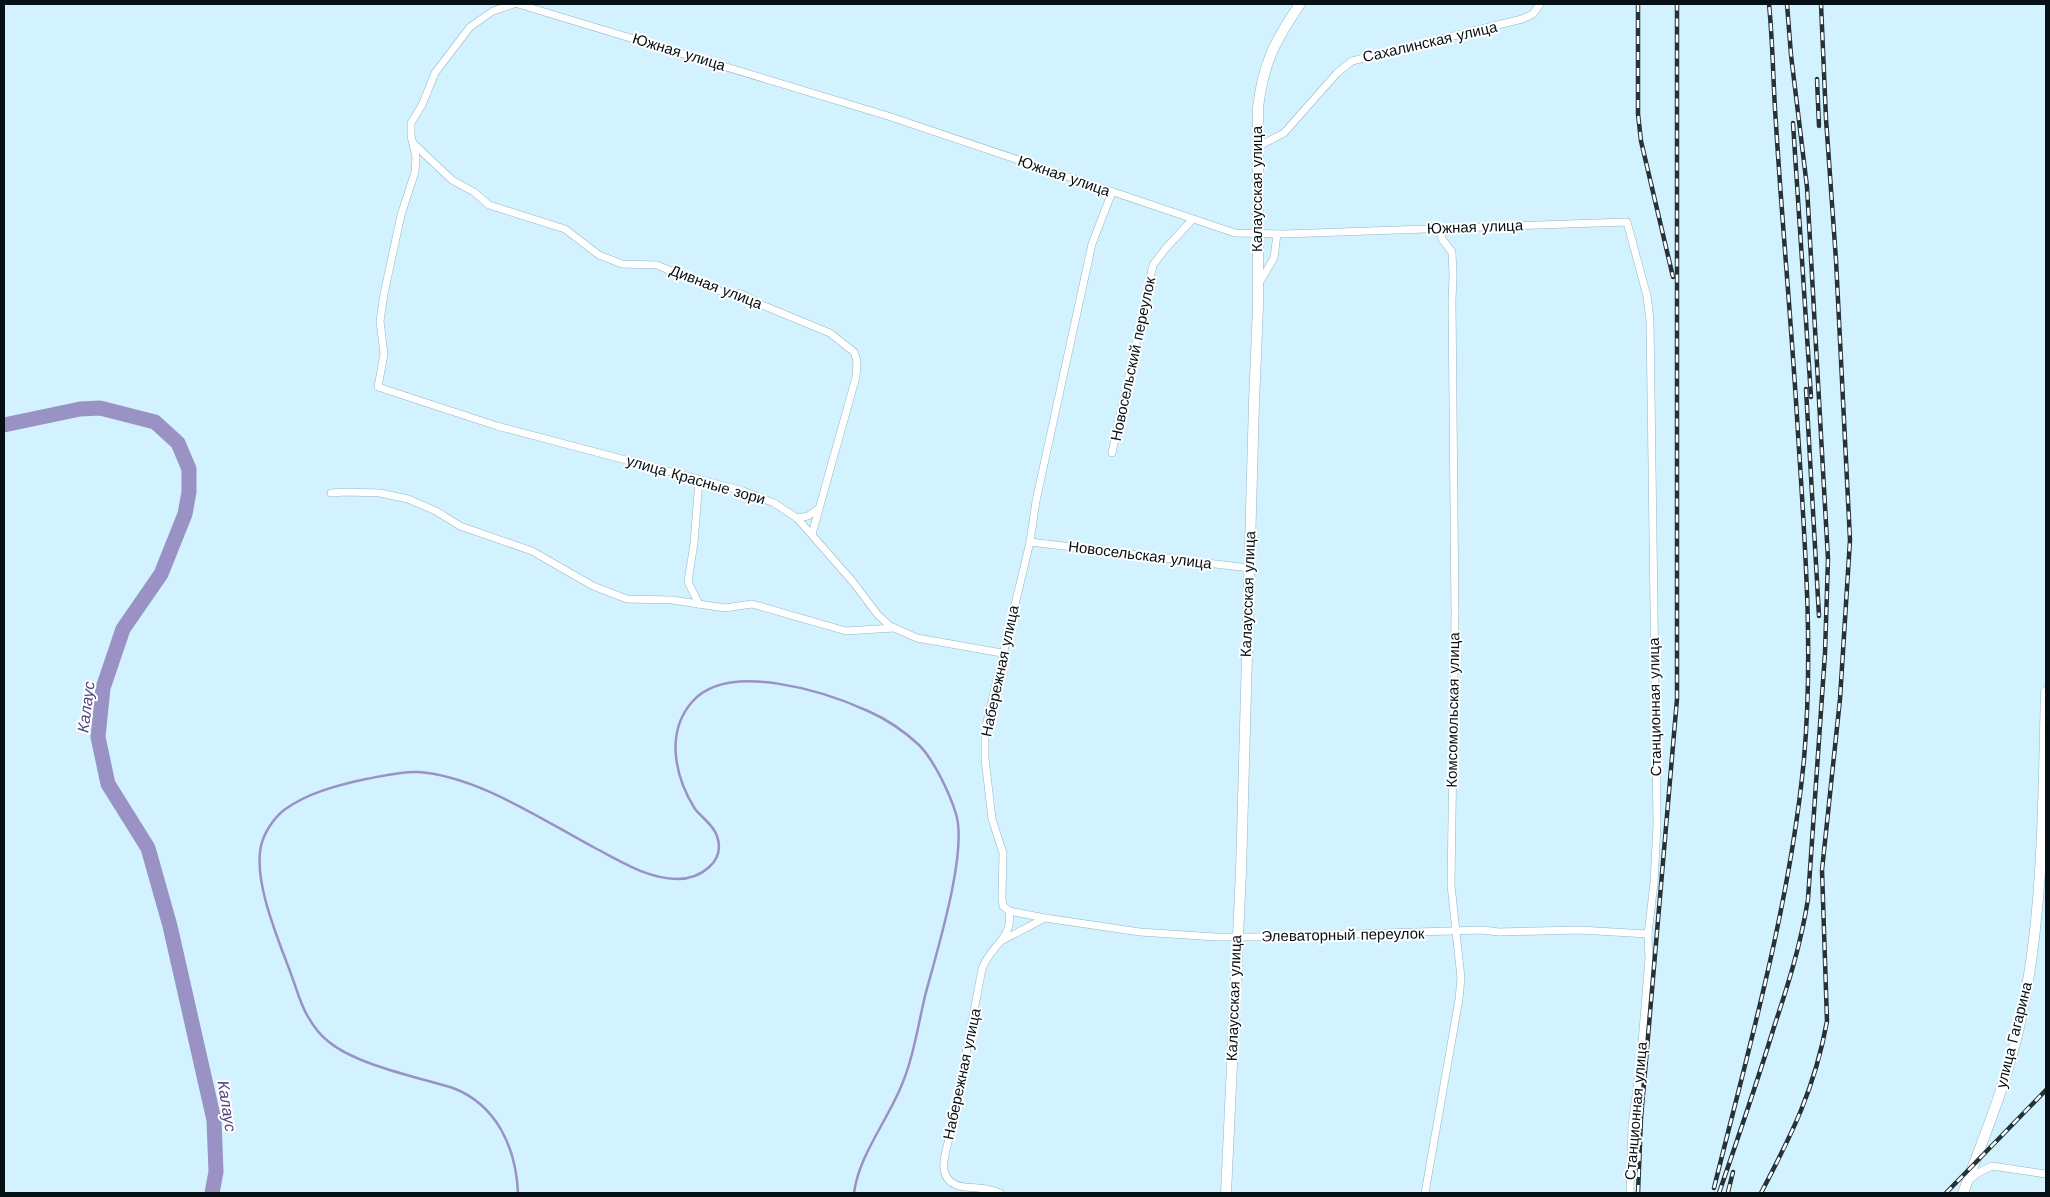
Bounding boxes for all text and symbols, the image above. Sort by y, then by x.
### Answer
street label: Сахалинская улица [1361,18,1500,66]
street label: Южная улица [630,29,728,75]
street label: Калаусская улица [1248,125,1266,252]
street label: Южная улица [1016,152,1113,200]
street label: Южная улица [1427,216,1524,238]
street label: Дивная улица [667,261,765,313]
street label: Новосельский переулок [1107,275,1159,443]
street label: улица Красные зори [625,452,767,508]
street label: Калаусская улица [1237,530,1259,657]
street label: Новосельская улица [1067,537,1213,573]
street label: Набережная улица [977,603,1023,738]
street label: Комсомольская улица [1443,631,1463,788]
street label: Станционная улица [1645,637,1665,777]
water label: Калаус [73,680,99,734]
street label: Элеваторный переулок [1261,925,1425,945]
street label: Калаусская улица [1223,934,1245,1061]
street label: улица Гагарина [1992,979,2036,1090]
street label: Набережная улица [939,1006,985,1141]
street label: Станционная улица [1621,1040,1651,1181]
water label: Калаус [214,1079,240,1133]

